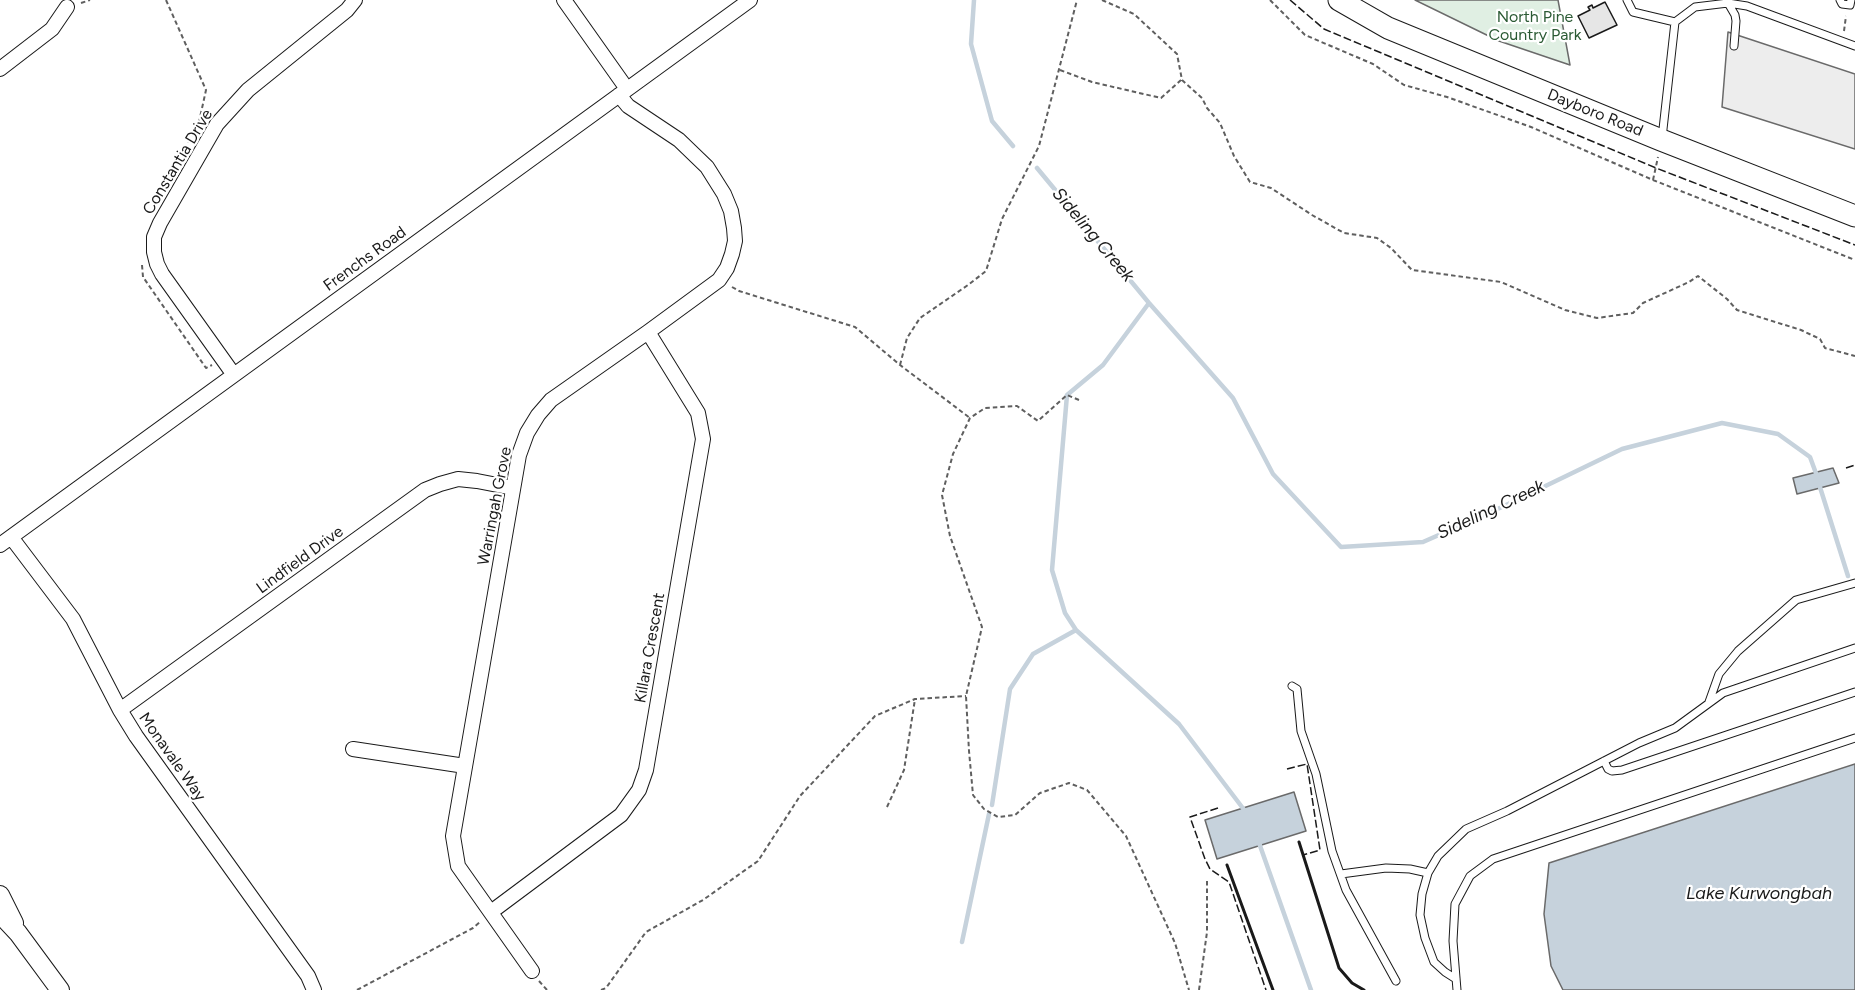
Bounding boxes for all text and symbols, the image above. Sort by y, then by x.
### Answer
park label: North Pine Country Park [1489,7,1581,45]
street label: Dayboro Road [1544,85,1646,141]
street label: Constantia Drive [139,106,217,218]
water label: Sideling Creek [1047,183,1139,287]
street label: Frenchs Road [320,223,410,295]
street label: Warringah Grove [474,445,516,567]
water label: Sideling Creek [1434,476,1548,544]
street label: Lindfield Drive [253,522,347,598]
street label: Killara Crescent [631,591,669,705]
street label: Monavale Way [134,709,210,805]
water label: Lake Kurwongbah [1686,883,1832,905]

